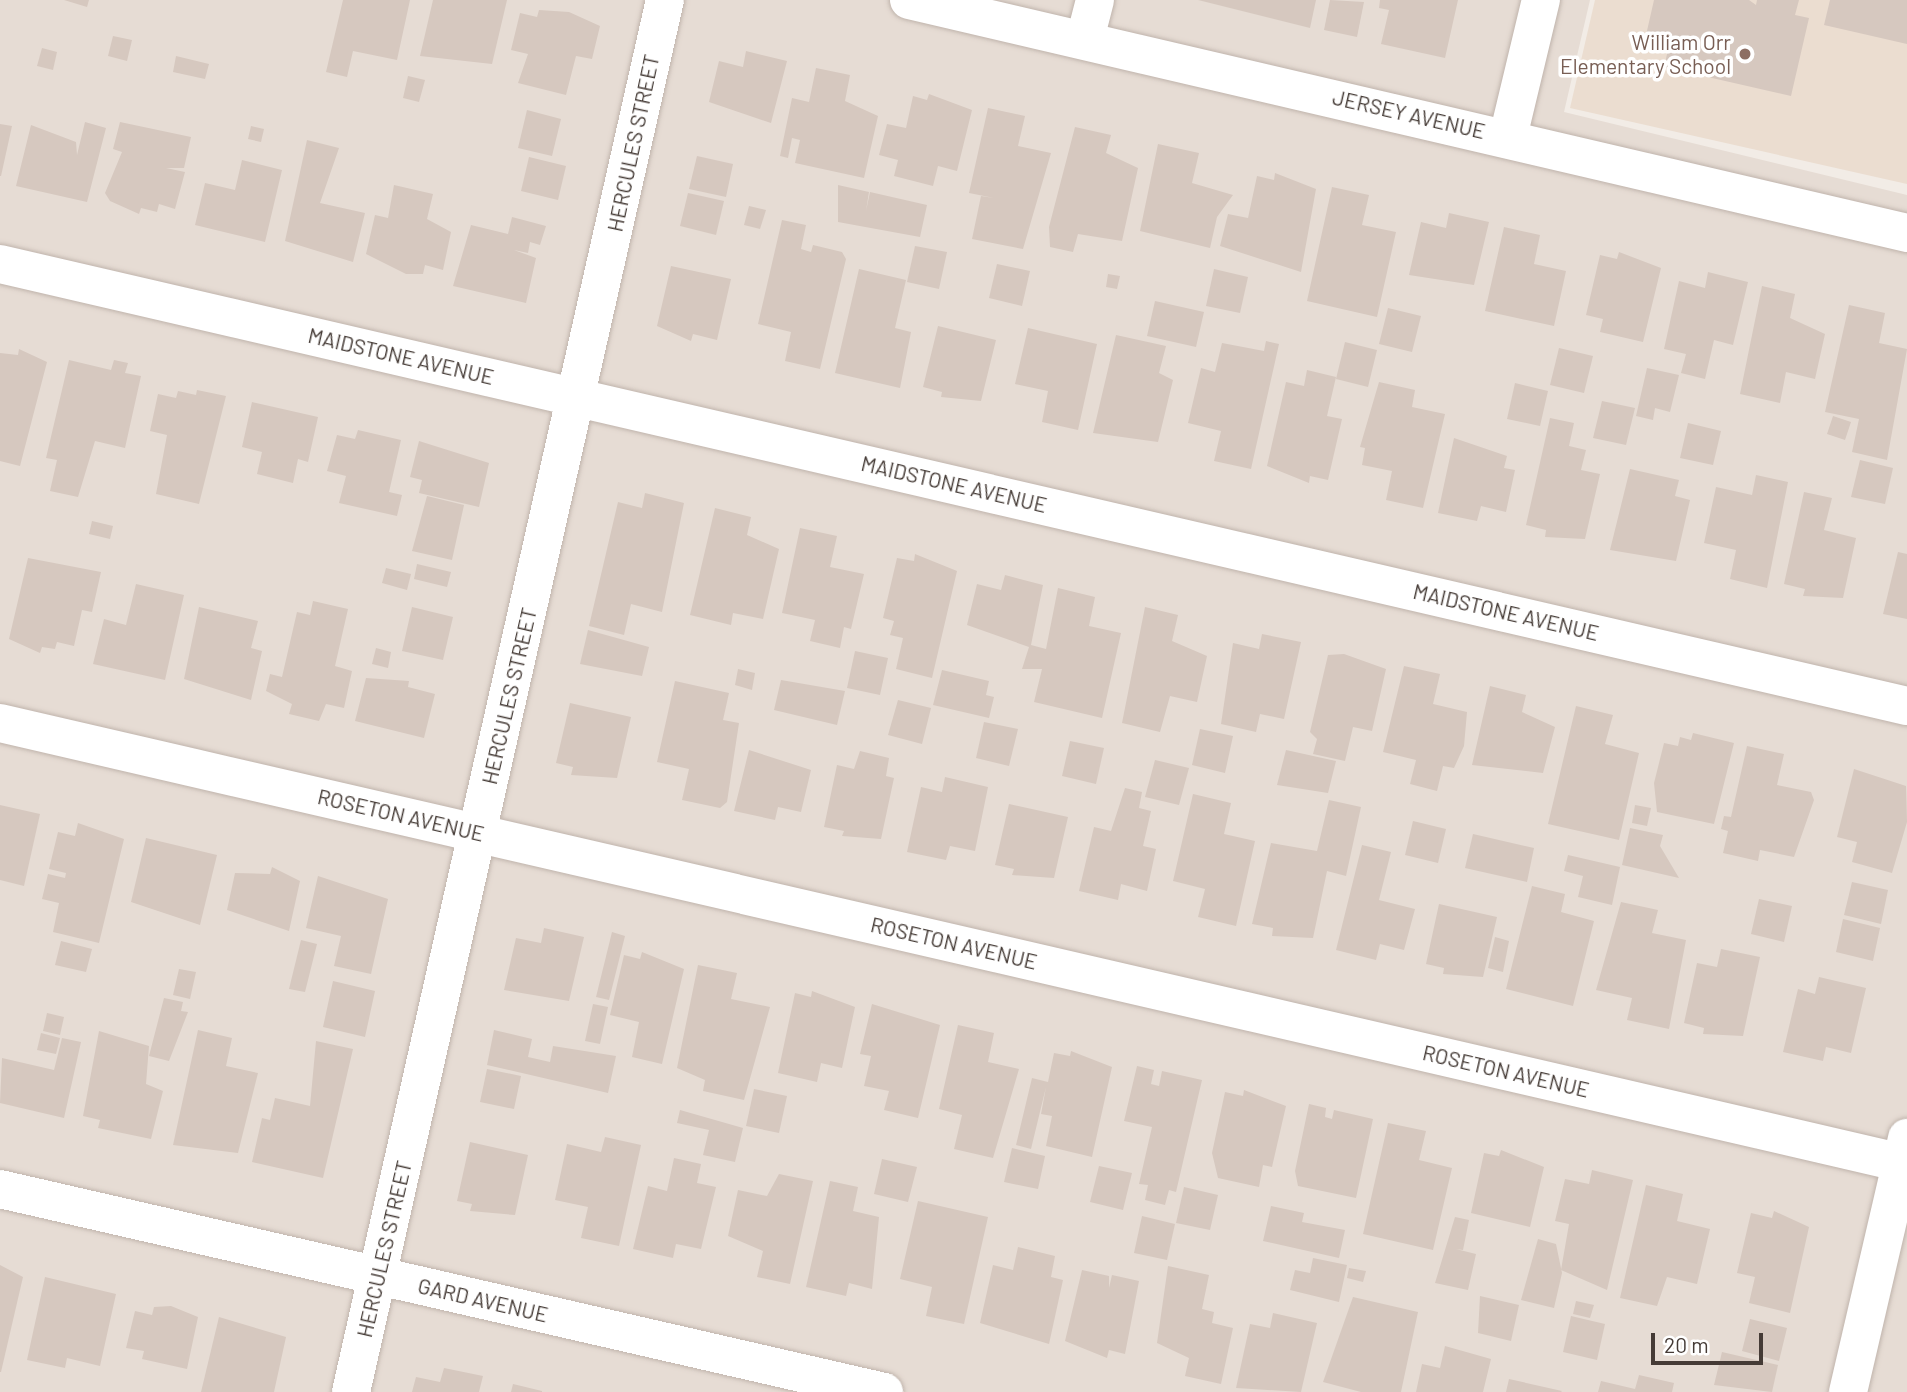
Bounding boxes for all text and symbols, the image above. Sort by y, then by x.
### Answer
place label: William Orr Elementary School [1560,29,1731,79]
marker: William Orr Elementary School [1737,46,1753,62]
street label: HERCULES STREET [602,52,664,234]
street label: JERSEY AVENUE [1330,84,1488,144]
street label: MAIDSTONE AVENUE [306,322,496,390]
street label: MAIDSTONE AVENUE [859,450,1049,518]
street label: MAIDSTONE AVENUE [1411,578,1601,646]
street label: HERCULES STREET [476,605,542,787]
street label: ROSETON AVENUE [315,784,487,846]
street label: ROSETON AVENUE [868,912,1040,974]
street label: ROSETON AVENUE [1420,1040,1592,1102]
street label: HERCULES STREET [351,1158,417,1340]
street label: GARD AVENUE [416,1273,550,1327]
scale bar [1655,1318,1767,1362]
text: 20 m [1664,1332,1709,1357]

